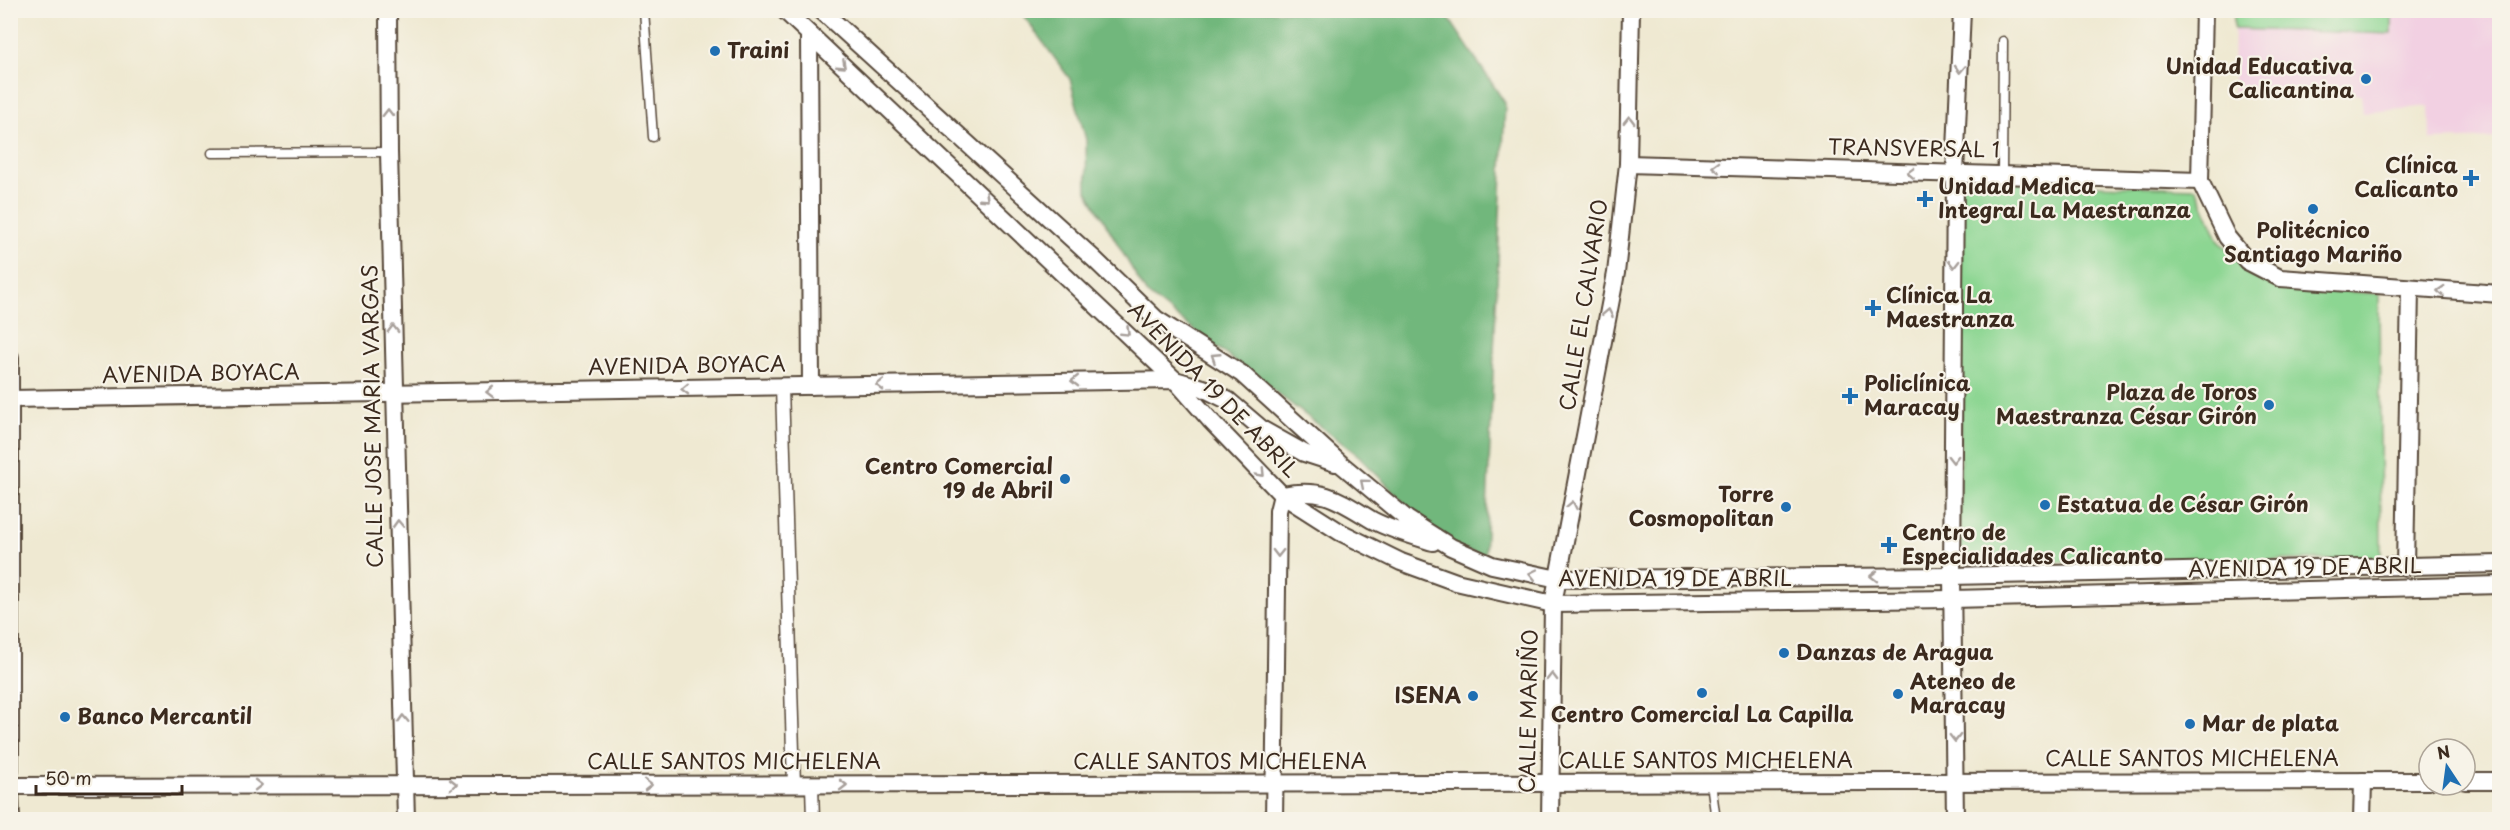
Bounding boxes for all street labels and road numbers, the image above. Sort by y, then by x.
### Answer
street label: TRANSVERSAL 1 [1828,130,2000,164]
street label: CALLE EL CALVARIO [1549,196,1615,413]
street label: CALLE JOSE MARIA VARGAS [352,264,390,568]
street label: AVENIDA 19 DE ABRIL [1122,293,1307,484]
street label: AVENIDA BOYACA [588,346,786,382]
street label: AVENIDA BOYACA [102,354,300,390]
street label: AVENIDA 19 DE ABRIL [2188,548,2422,584]
street label: AVENIDA 19 DE ABRIL [1558,561,1792,593]
street label: CALLE MARIÑO [1510,629,1544,793]
street label: CALLE SANTOS MICHELENA [2045,741,2339,773]
street label: CALLE SANTOS MICHELENA [1559,743,1853,775]
street label: CALLE SANTOS MICHELENA [587,744,881,776]
street label: CALLE SANTOS MICHELENA [1073,744,1367,776]

